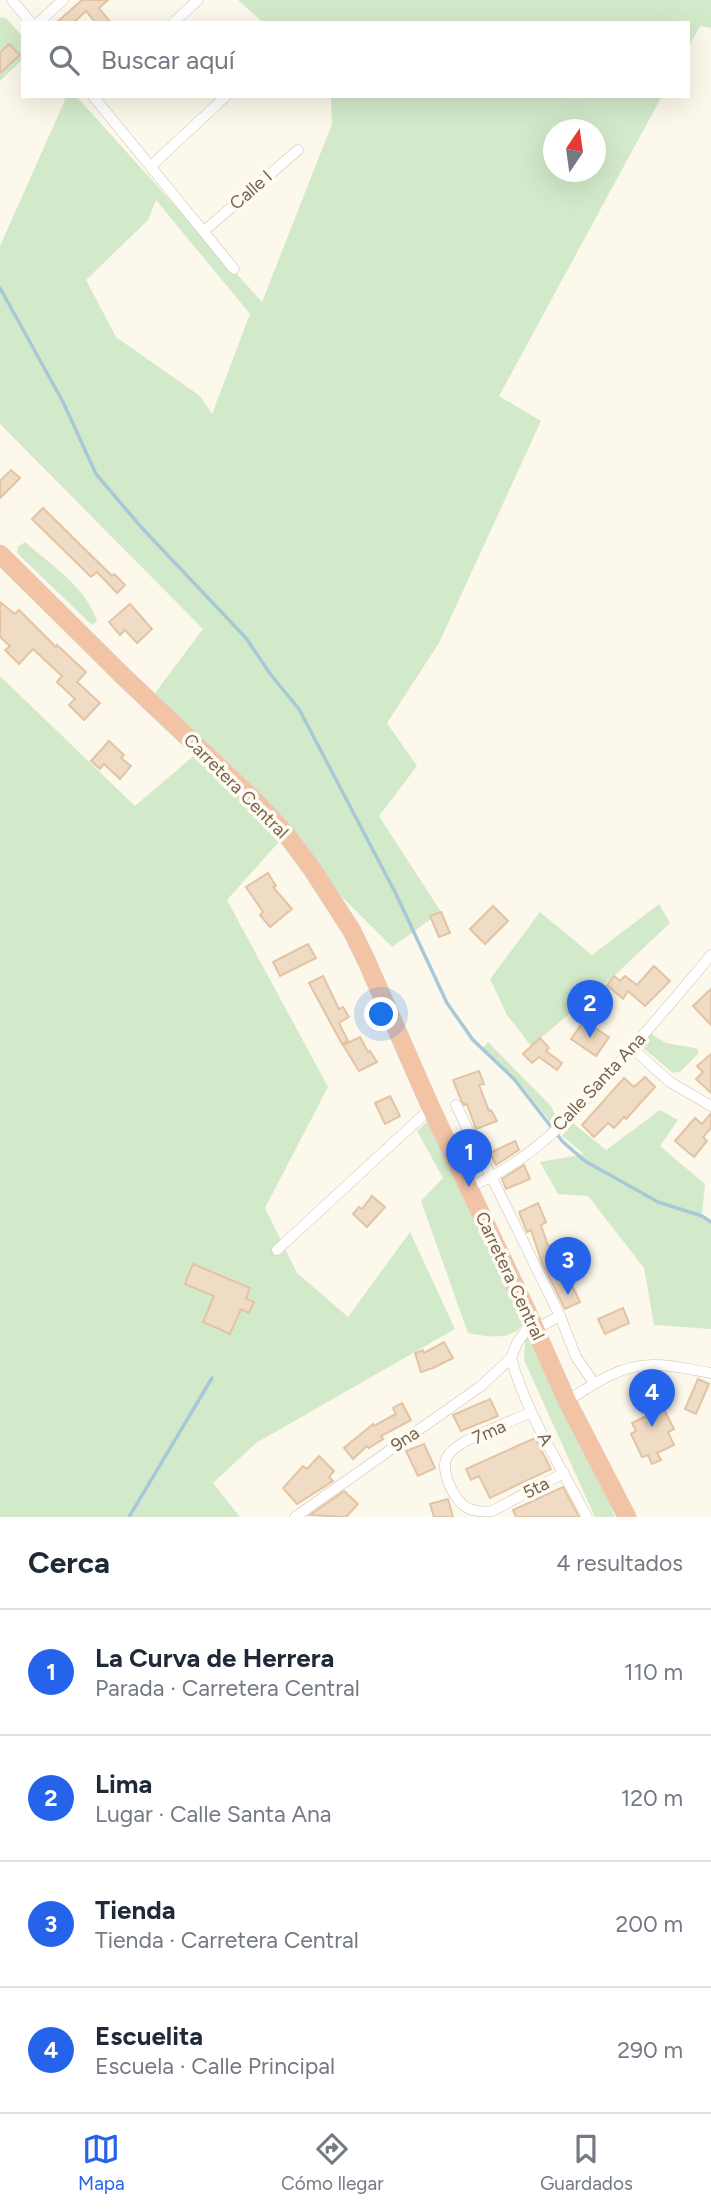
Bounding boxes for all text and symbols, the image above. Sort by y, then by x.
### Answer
search box [21,21,690,98]
icon: search [45,41,83,79]
text: Buscar aquí [101,44,235,76]
north arrow [543,119,606,182]
street label: Calle I [225,166,277,214]
street label: Carretera Central [179,729,293,843]
pin: 2 [567,980,613,1038]
your location [364,997,398,1031]
street label: Calle Santa Ana [548,1028,650,1136]
pin: 1 [446,1129,492,1187]
street label: Carretera Central [471,1208,549,1344]
pin: 3 [545,1237,591,1295]
pin: 4 [629,1369,675,1427]
street label: 7ma [469,1415,509,1449]
street label: 9na [387,1422,423,1456]
street label: A [532,1429,558,1449]
street label: 5ta [519,1472,553,1504]
text: Cerca [28,1544,110,1581]
text: 4 resultados [556,1549,683,1577]
text: La Curva de Herrera [95,1642,334,1674]
text: 1 [46,1658,56,1686]
text: 110 m [624,1658,683,1686]
text: Parada · Carretera Central [95,1674,360,1702]
text: Lima [95,1768,152,1800]
text: 2 [44,1784,58,1812]
text: 120 m [621,1784,683,1812]
text: Lugar · Calle Santa Ana [95,1800,332,1828]
text: Tienda [95,1894,176,1926]
text: 3 [45,1910,57,1938]
text: 200 m [615,1910,683,1938]
text: Tienda · Carretera Central [95,1926,359,1954]
text: Escuelita [95,2020,203,2052]
text: 4 [44,2036,58,2064]
text: 290 m [617,2036,683,2064]
text: Escuela · Calle Principal [95,2052,335,2080]
tab: Mapa [78,2130,125,2195]
tab: Cómo llegar [281,2130,384,2195]
tab: Guardados [540,2130,633,2195]

